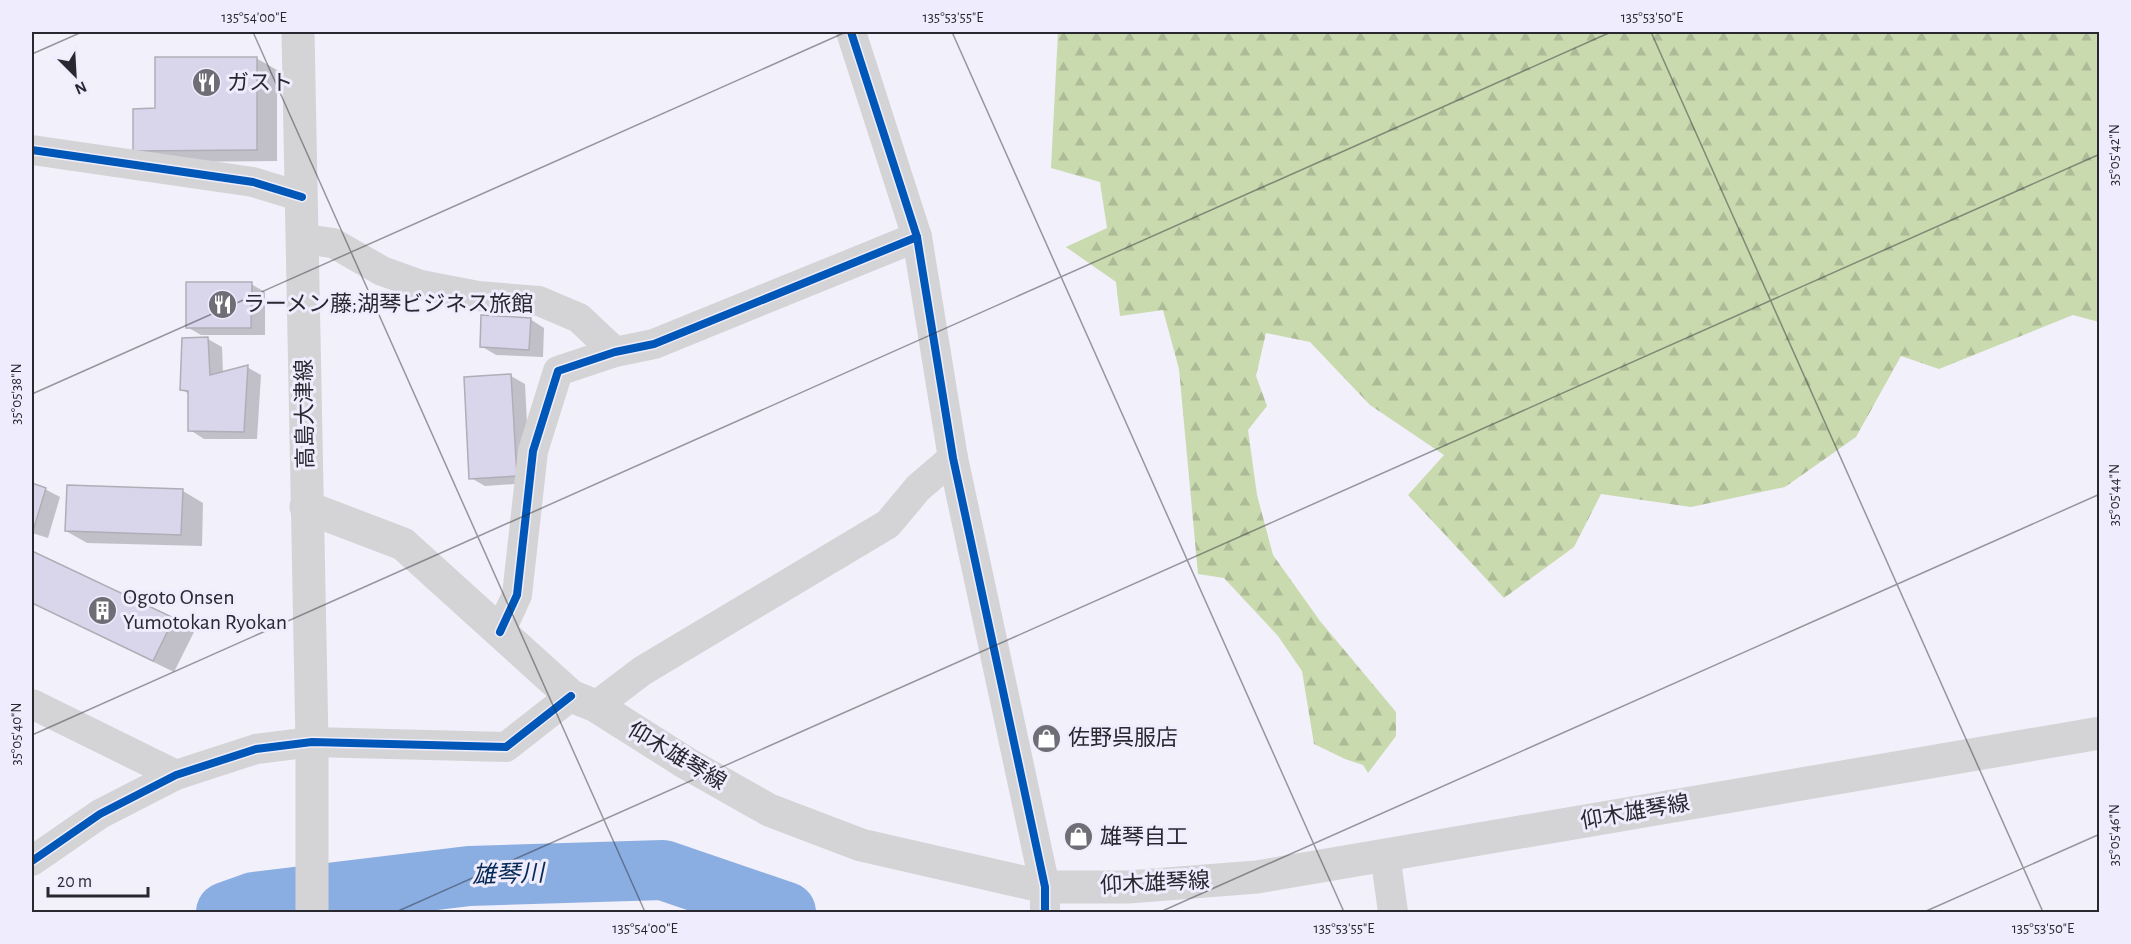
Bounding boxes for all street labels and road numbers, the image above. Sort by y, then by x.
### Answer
street label: 高島大津線 [292,359,317,469]
street label: 仰木雄琴線 [624,717,730,794]
street label: 仰木雄琴線 [1579,791,1691,832]
street label: 仰木雄琴線 [1099,868,1211,897]

